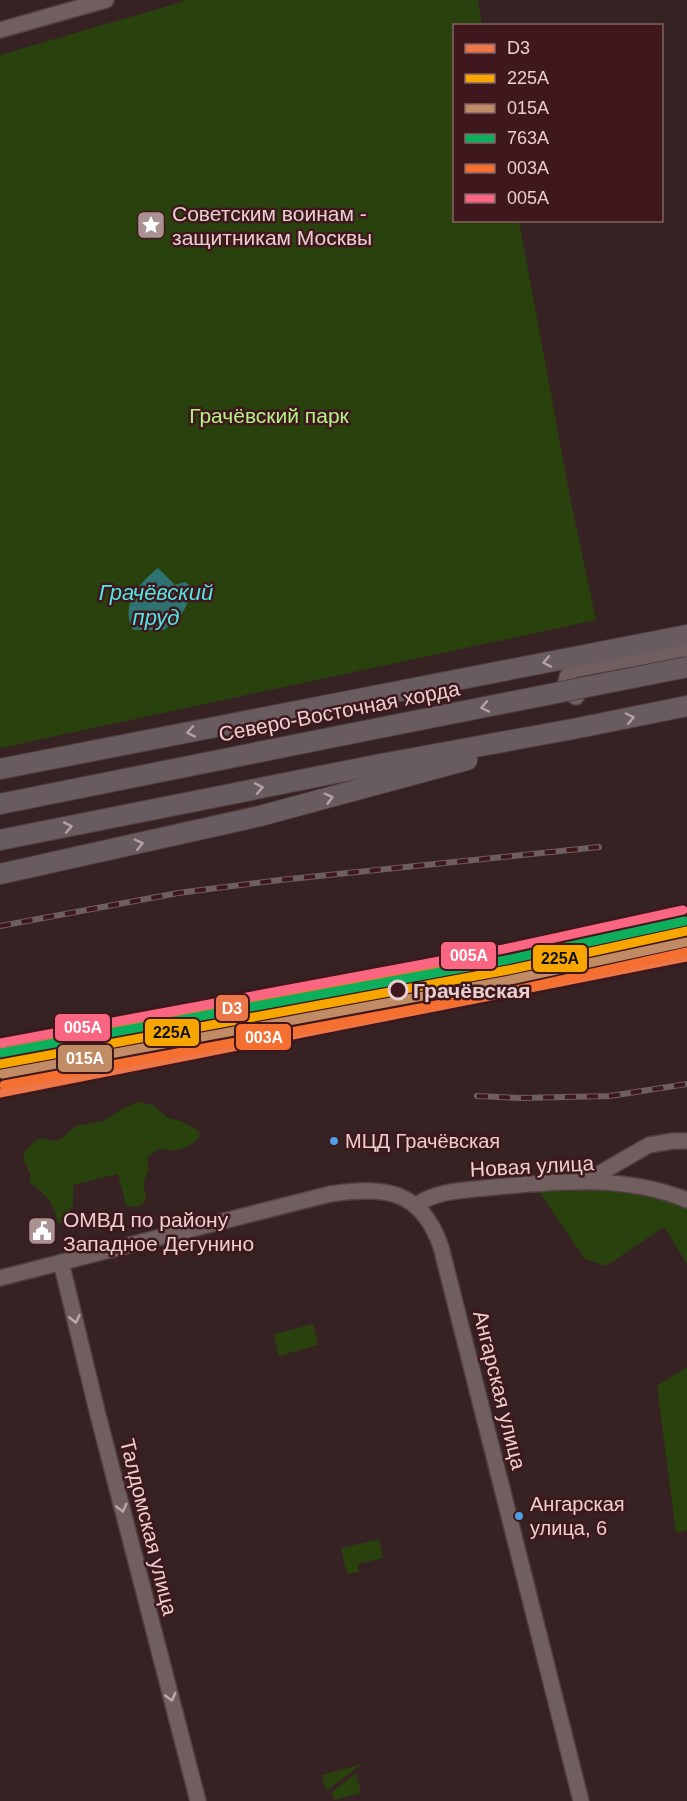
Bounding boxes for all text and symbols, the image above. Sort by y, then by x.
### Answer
legend [453,24,663,222]
text: D3 [507,38,530,58]
text: 225А [507,68,549,88]
text: 015А [507,98,549,118]
text: 763А [507,128,549,148]
text: 003А [507,158,549,178]
text: 005А [507,188,549,208]
place label: Советским воинам - защитникам Москвы [172,202,372,249]
place icon: Советским воинам - защитникам Москвы [135,209,167,241]
park label: Грачёвский парк [189,404,350,427]
water label: Грачёвский пруд [99,580,213,630]
one-way arrow [542,655,552,668]
street label: Северо-Восточная хорда [217,676,462,746]
one-way arrow [481,700,491,713]
one-way arrow [625,712,635,725]
one-way arrow [186,725,196,738]
one-way arrow [254,782,264,795]
one-way arrow [323,793,334,805]
one-way arrow [63,821,73,834]
one-way arrow [134,838,144,851]
line badge: 005А [440,941,497,970]
line badge: 225А [532,944,588,973]
text: 005А [450,947,489,964]
text: 225А [541,950,580,967]
place label: Грачёвская [413,979,530,1002]
marker: Грачёвская [388,980,408,1000]
line badge: D3 [215,994,249,1022]
text: D3 [222,1000,242,1017]
line badge: 005А [54,1013,111,1042]
line badge: 225А [144,1018,200,1047]
text: 005А [64,1019,103,1036]
line badge: 003А [235,1023,292,1051]
text: 225А [153,1024,192,1041]
text: 003А [245,1029,284,1046]
line badge: 015А [57,1044,113,1073]
text: 015А [66,1050,105,1067]
place label: МЦД Грачёвская [345,1130,500,1152]
marker: МЦД Грачёвская [328,1135,340,1147]
street label: Новая улица [469,1151,595,1181]
place label: ОМВД по району Западное Дегунино [63,1208,254,1255]
public building icon: ОМВД по району Западное Дегунино [26,1215,58,1247]
street label: Ангарская улица [469,1308,531,1472]
one-way arrow [68,1314,81,1324]
street label: Талдомская улица [116,1436,182,1618]
place label: Ангарская улица, 6 [530,1493,625,1539]
one-way arrow [115,1503,128,1513]
marker: Ангарская улица, 6 [513,1510,525,1522]
one-way arrow [164,1691,176,1702]

